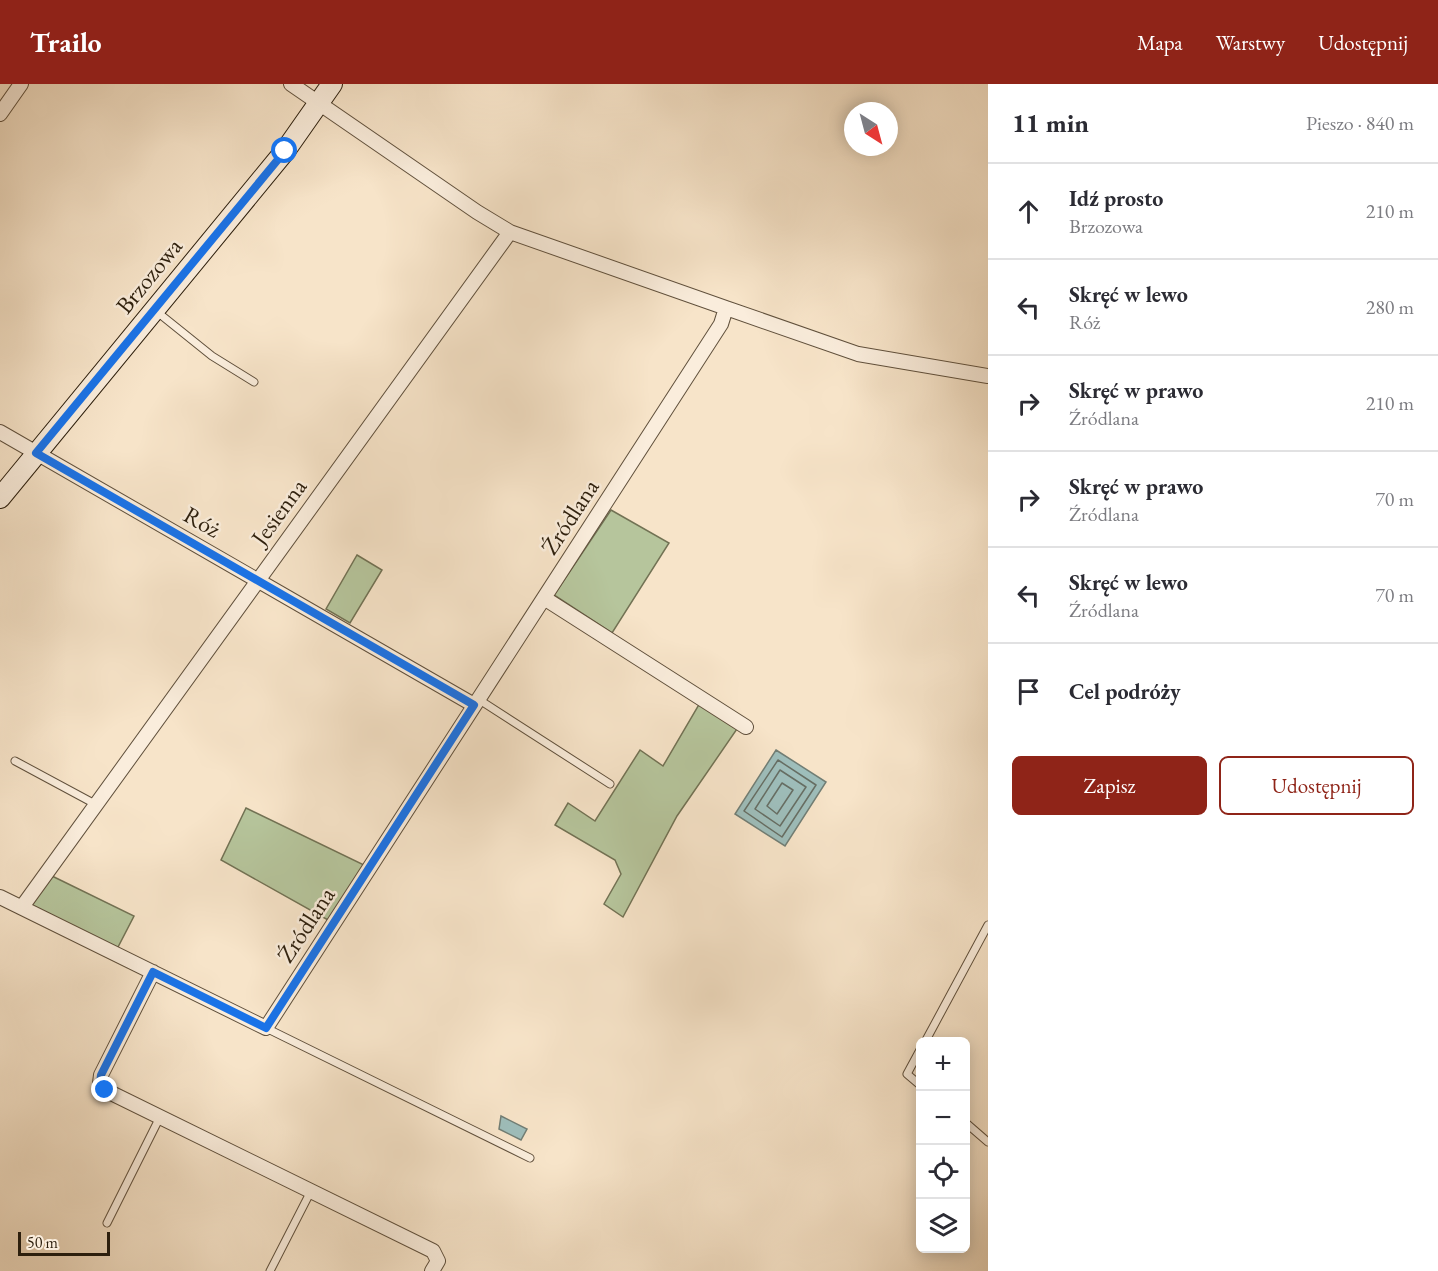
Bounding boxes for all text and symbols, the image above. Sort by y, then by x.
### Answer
text: Trailo [30,24,102,60]
text: Mapa [1137,29,1183,56]
text: Warstwy [1216,29,1285,56]
text: Udostępnij [1318,29,1408,56]
north arrow [844,102,898,156]
text: 11 min [1012,106,1089,140]
text: Pieszo · 840 m [1306,110,1414,136]
route start [271,137,297,163]
text: Idź prosto [1069,184,1163,213]
icon: ahead [1012,195,1045,228]
text: 210 m [1366,198,1414,224]
text: Brzozowa [1069,213,1143,239]
street label: Brzozowa [109,231,189,320]
text: Skręć w lewo [1069,280,1188,309]
icon: left [1012,291,1045,324]
text: 280 m [1366,294,1414,320]
text: Róż [1069,309,1100,335]
text: Skręć w prawo [1069,376,1203,405]
icon: right [1012,387,1045,420]
text: 210 m [1366,390,1414,416]
text: Źródlana [1069,405,1139,431]
street label: Jesienna [243,472,314,553]
text: Skręć w prawo [1069,472,1203,501]
street label: Źródlana [534,473,606,560]
icon: right [1012,483,1045,516]
text: 70 m [1375,486,1414,512]
street label: Róż [178,499,226,544]
text: Źródlana [1069,501,1139,527]
text: Skręć w lewo [1069,568,1188,597]
icon: left [1012,579,1045,612]
text: 70 m [1375,582,1414,608]
text: Źródlana [1069,597,1139,623]
icon: arrive [1012,675,1045,708]
text: Cel podróży [1069,677,1181,706]
button: Zapisz [1012,756,1207,815]
button: Udostępnij [1219,756,1414,815]
street label: Źródlana [270,881,342,968]
map controls [916,1037,970,1253]
button: + [916,1037,970,1091]
route end [91,1076,117,1102]
button: − [916,1091,970,1145]
button: locate [916,1145,970,1199]
button: layers [916,1199,970,1253]
scale bar [18,1229,110,1256]
text: 50 m [27,1232,58,1253]

